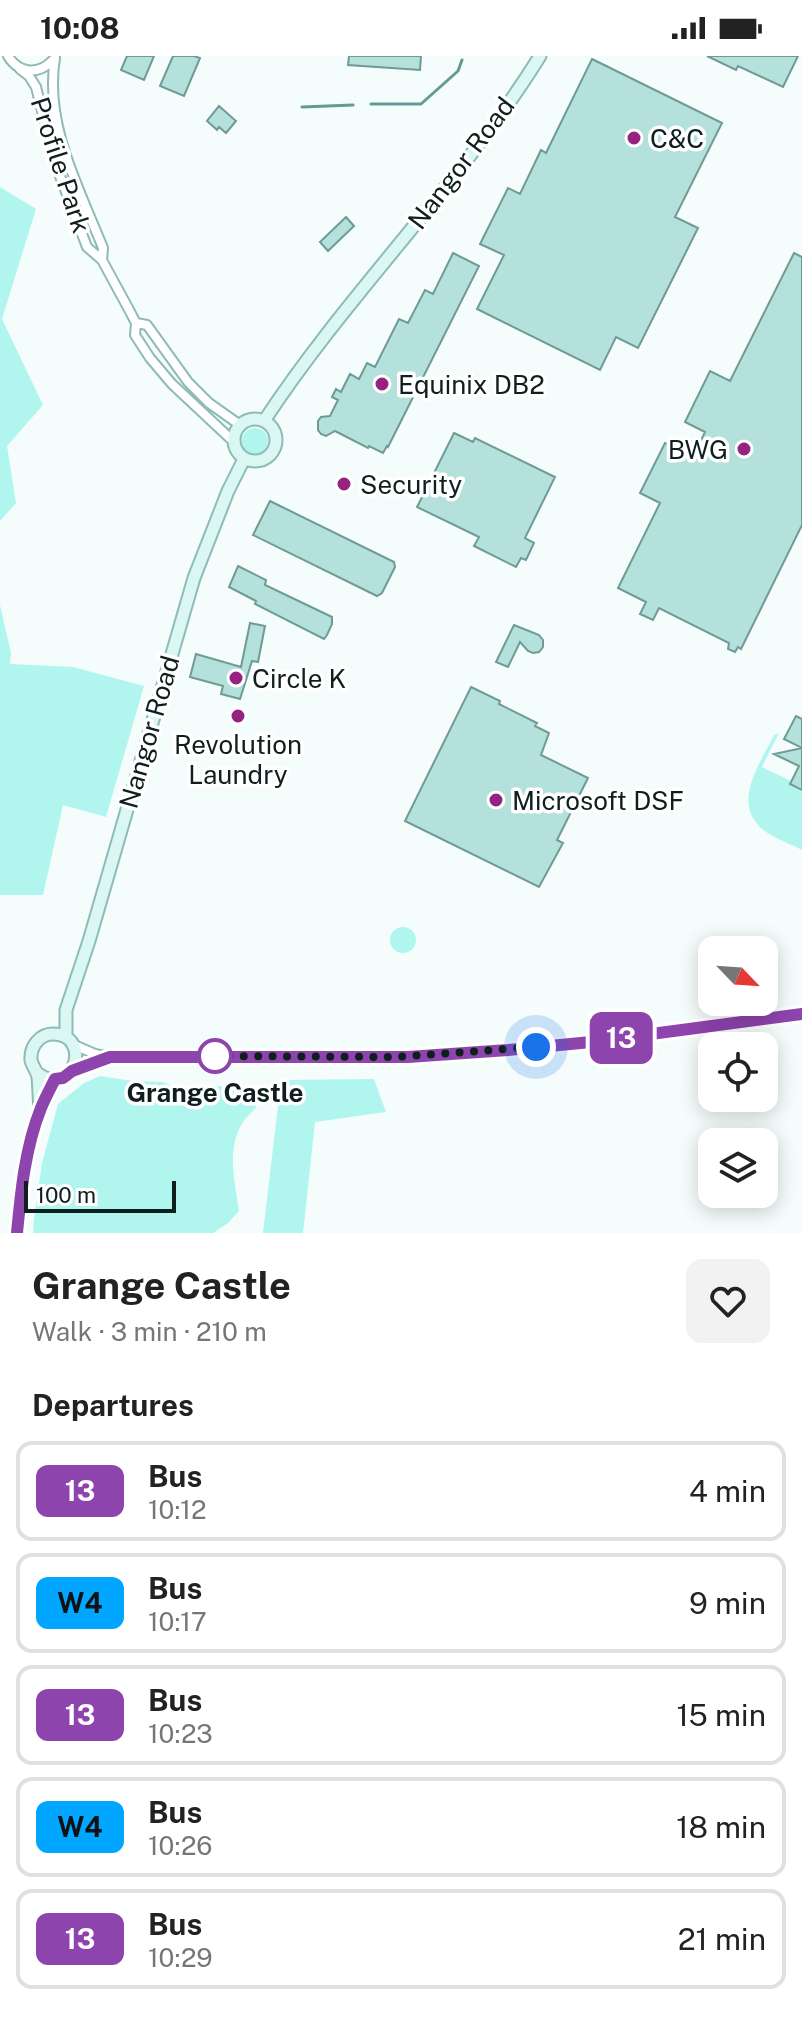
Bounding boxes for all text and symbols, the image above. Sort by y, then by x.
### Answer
text: 10:08 [40,10,120,46]
street label: Nangor Road [401,91,521,235]
street label: Profile Park [24,93,98,237]
place label: C&C [650,123,704,154]
marker: C&C [625,129,643,147]
place label: Equinix DB2 [398,369,545,400]
marker: Equinix DB2 [373,375,391,393]
place label: BWG [668,434,728,465]
marker: BWG [735,440,753,458]
place label: Security [360,469,462,500]
marker: Security [335,475,353,493]
street label: Nangor Road [112,652,186,812]
place label: Circle K [252,663,346,694]
marker: Circle K [227,669,245,687]
marker: Revolution Laundry [229,707,247,725]
place label: Revolution Laundry [174,729,302,790]
place label: Microsoft DSF [512,785,684,816]
marker: Microsoft DSF [487,791,505,809]
north arrow [698,936,778,1016]
map controls [698,936,778,1208]
line badge: 13 [585,1012,657,1064]
text: 13 [606,1021,636,1054]
your location [516,1027,556,1067]
button: locate [698,1032,778,1112]
marker: Grange Castle [198,1039,232,1073]
place label: Grange Castle [126,1077,304,1108]
button: layers [698,1128,778,1208]
scale bar [24,1177,176,1213]
text: 100 m [36,1182,96,1208]
button: heart [686,1259,770,1343]
text: Grange Castle [32,1263,291,1308]
text: Walk · 3 min · 210 m [32,1316,267,1347]
text: Departures [32,1387,194,1423]
text: Bus [148,1458,202,1494]
text: 4 min [689,1473,766,1509]
text: 13 [65,1474,95,1507]
text: 10:12 [148,1494,206,1525]
text: Bus [148,1570,202,1606]
text: 9 min [689,1585,766,1621]
text: W4 [57,1586,103,1619]
text: 10:17 [148,1606,207,1637]
text: Bus [148,1682,202,1718]
text: 15 min [676,1697,766,1733]
text: 13 [65,1698,95,1731]
text: 10:23 [148,1718,213,1749]
text: Bus [148,1794,202,1830]
text: 18 min [676,1809,766,1845]
text: W4 [57,1810,103,1843]
text: 10:26 [148,1830,213,1861]
text: Bus [148,1906,202,1942]
text: 21 min [678,1921,766,1957]
text: 13 [65,1922,95,1955]
text: 10:29 [148,1942,213,1973]

